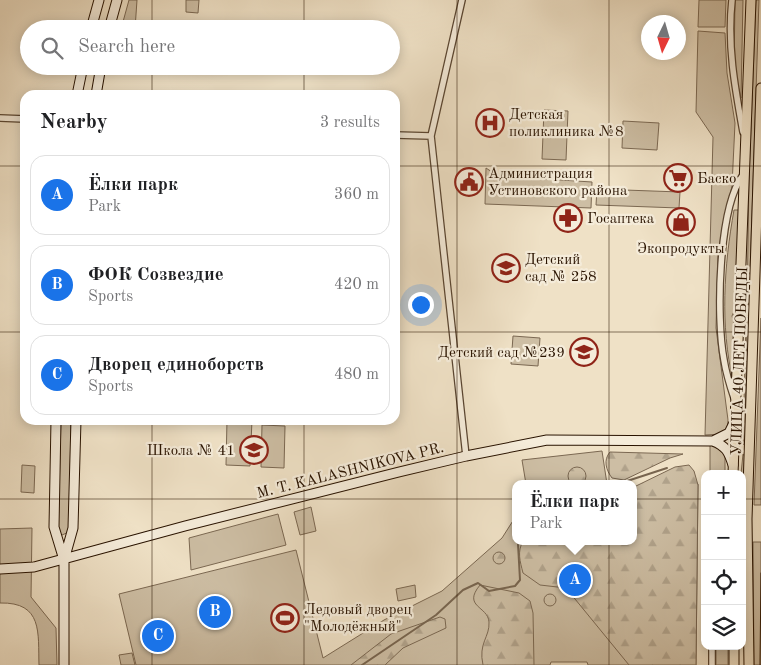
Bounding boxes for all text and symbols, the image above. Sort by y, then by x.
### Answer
north arrow [641,15,686,60]
search box [20,20,400,75]
icon: search [38,34,66,62]
text: Search here [78,38,175,57]
hospital icon: Детская поликлиника №8 [475,108,505,138]
place label: Детская поликлиника №8 [509,108,624,140]
text: Nearby [40,112,108,133]
text: 3 results [320,115,380,131]
supermarket icon: Баско [663,163,693,193]
public building icon: Администрация Устиновского района [454,167,484,197]
place label: Администрация Устиновского района [488,167,628,199]
place label: Баско [697,172,737,187]
text: Ёлки парк [88,176,178,195]
text: A [51,187,63,203]
text: 360 m [334,187,379,203]
text: Park [88,199,121,215]
pharmacy icon: Госаптека [553,203,583,233]
shop icon: Экопродукты [666,207,696,237]
place label: Госаптека [587,212,655,227]
place label: Экопродукты [637,242,725,257]
school or university icon: Детский сад № 258 [491,253,521,283]
place label: Детский сад № 258 [525,253,597,285]
text: ФОК Созвездие [88,266,224,285]
street label: УЛИЦА 40 ЛЕТ ПОБЕДЫ [730,266,751,456]
text: B [51,277,63,293]
text: 420 m [334,277,379,293]
text: Sports [88,289,133,305]
your location [408,292,434,318]
school or university icon: Детский сад №239 [569,337,599,367]
place label: Детский сад №239 [438,346,565,361]
text: Дворец единоборств [88,356,264,375]
text: C [52,367,62,383]
text: 480 m [334,367,379,383]
text: Sports [88,379,133,395]
school or university icon: Школа № 41 [239,435,269,465]
street label: M. T. KALASHNIKOVA PR. [255,441,445,502]
place label: Школа № 41 [147,444,235,459]
map controls [701,470,746,650]
button: + [701,470,746,515]
popup [512,480,637,545]
text: Ёлки парк [530,493,619,512]
button: − [701,515,746,560]
text: Park [530,516,562,532]
button: locate [701,560,746,605]
pin: A [559,561,591,599]
pin: B [199,593,231,631]
sports icon: Ледовый дворец "Молодёжный" [270,603,300,633]
place label: Ледовый дворец "Молодёжный" [304,603,412,635]
button: layers [701,605,746,650]
pin: C [142,617,174,655]

